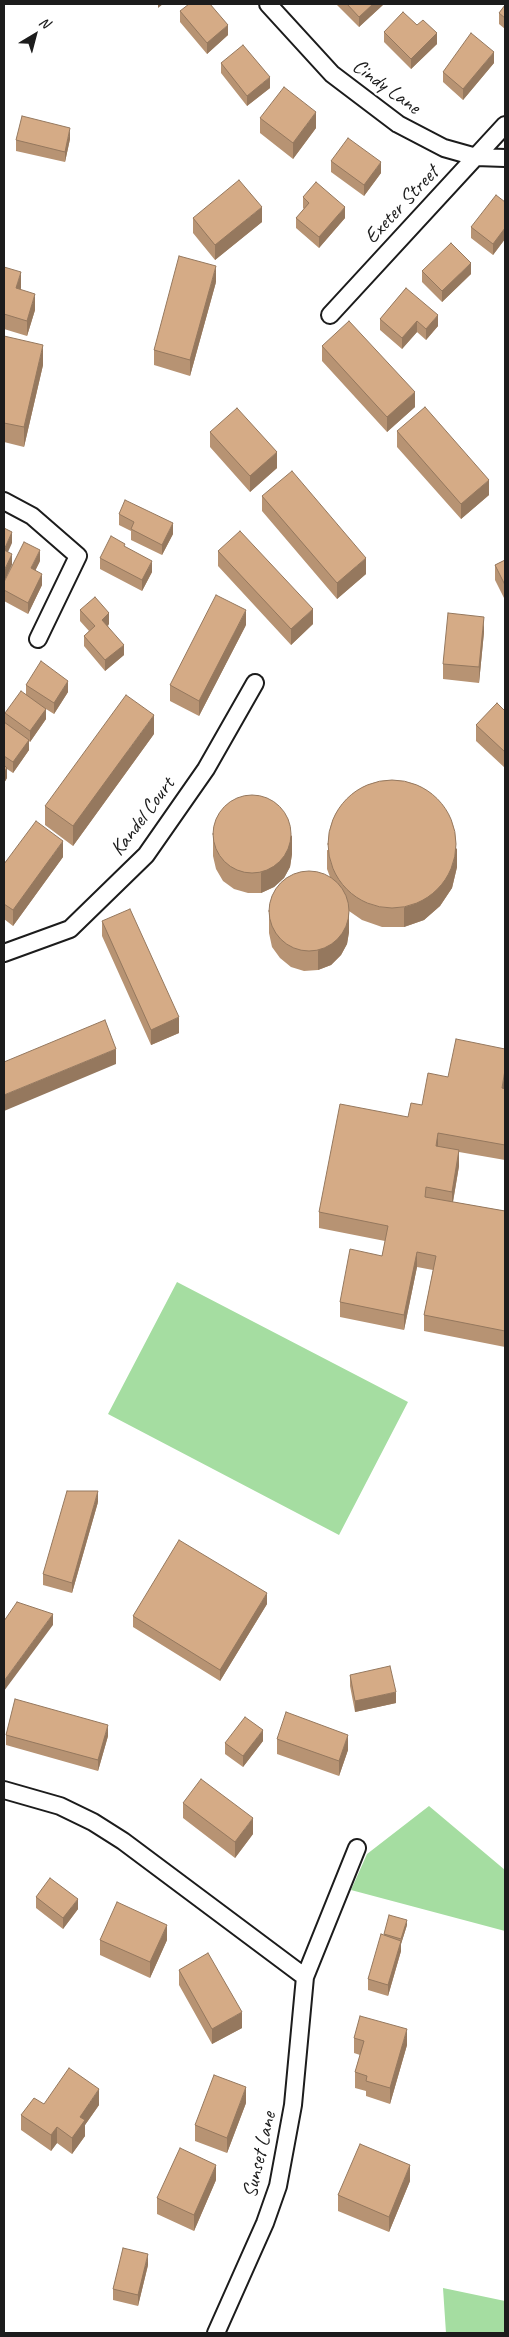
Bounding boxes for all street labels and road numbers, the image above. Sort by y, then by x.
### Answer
street label: Cindy Lane [347,54,425,120]
street label: Exeter Street [360,161,444,249]
street label: Kandel Court [105,773,181,861]
street label: Sunset Lane [238,2110,282,2200]

